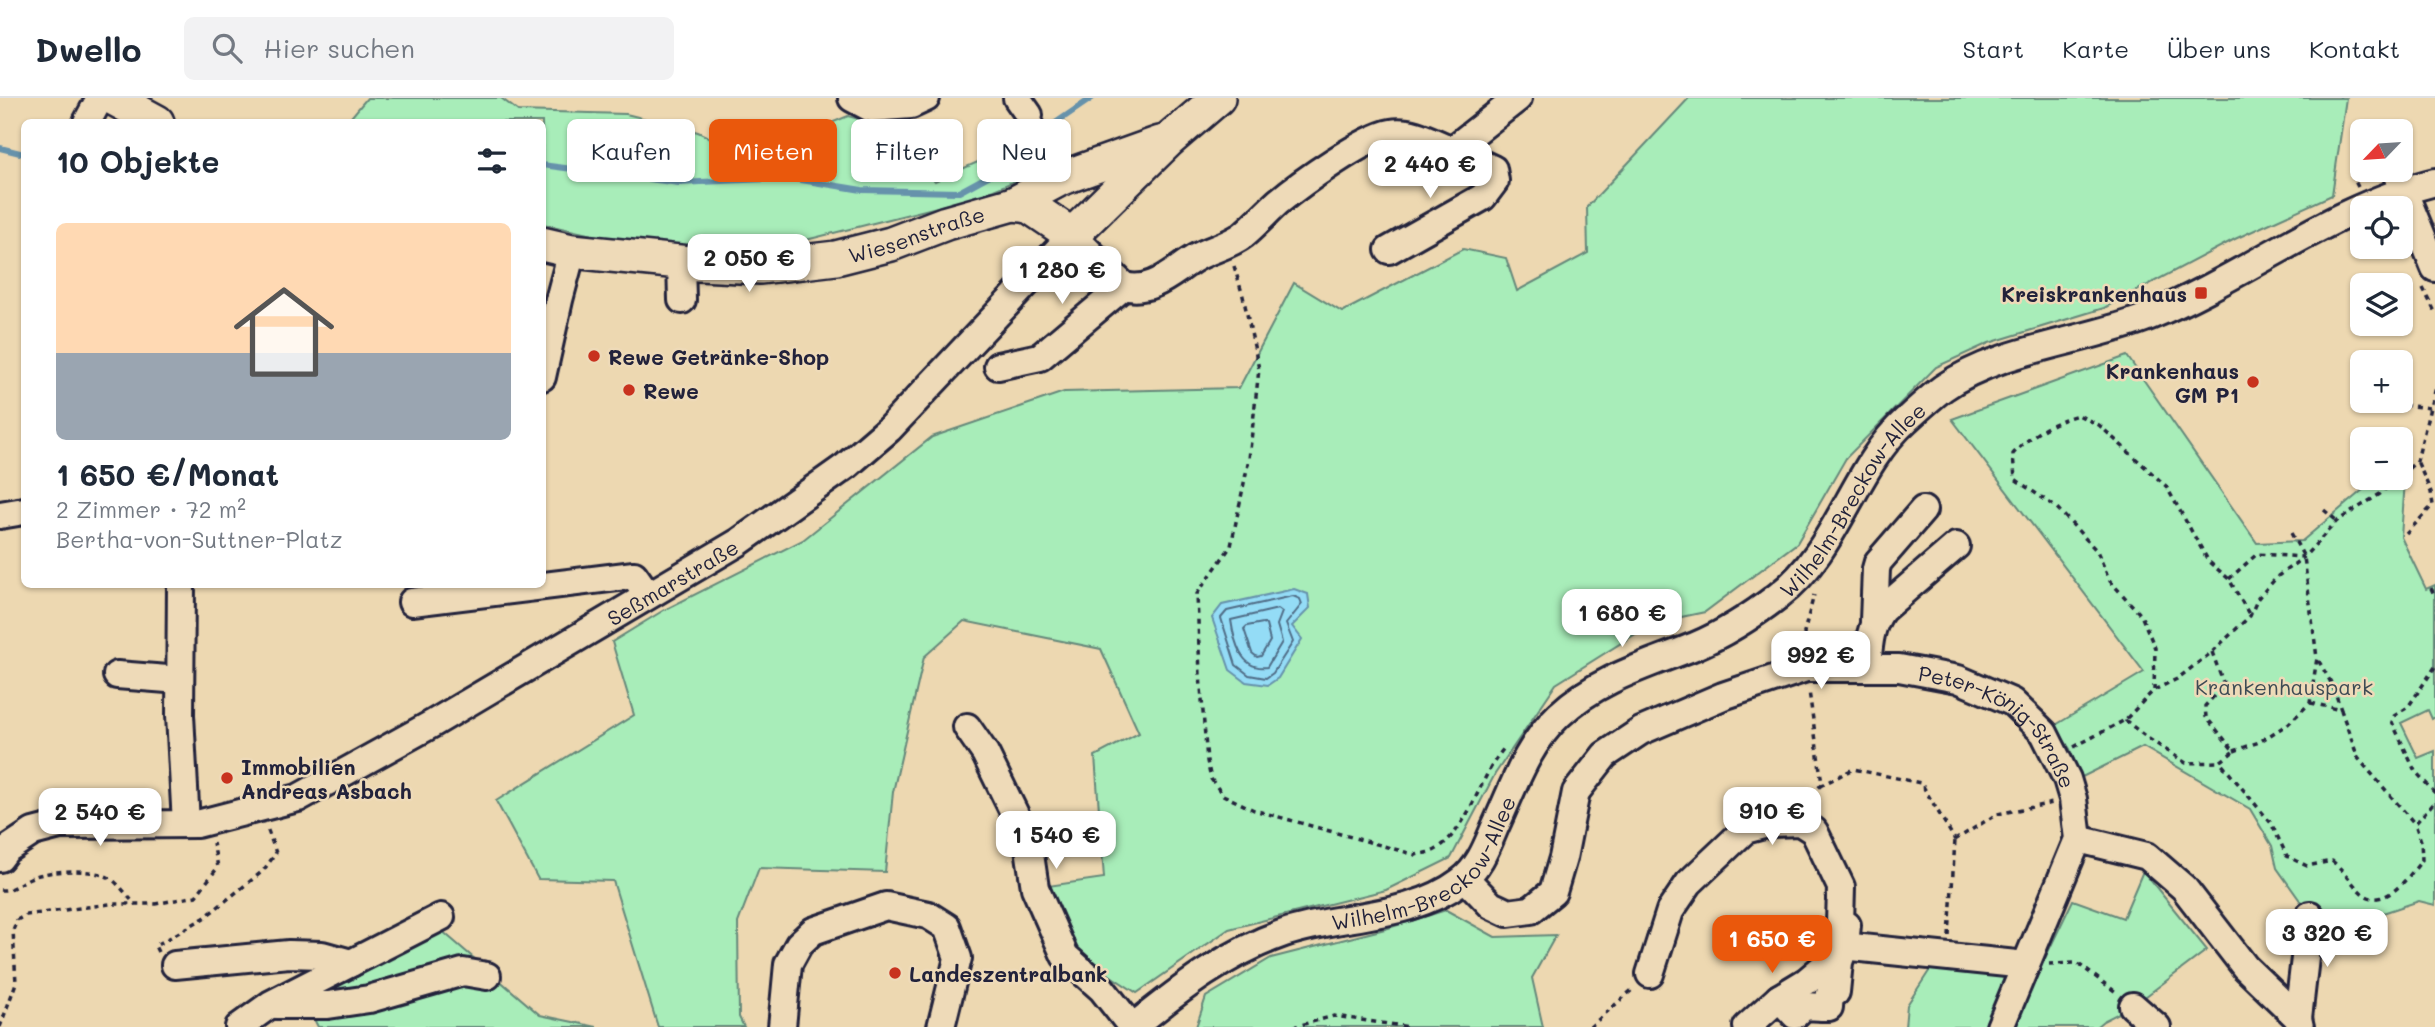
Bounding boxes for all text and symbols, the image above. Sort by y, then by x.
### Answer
search box [184,17,674,80]
text: Dwello [35,27,142,70]
icon: search [208,29,246,67]
text: Hier suchen [264,31,415,65]
text: Start [1962,33,2024,64]
text: Karte [2062,33,2129,64]
text: Über uns [2167,33,2271,64]
text: Kontakt [2309,33,2400,64]
chip: Kaufen [567,119,695,182]
chip: Mieten [709,119,837,182]
chip: Filter [851,119,963,182]
chip: Neu [977,119,1071,182]
north arrow [2350,119,2413,182]
map controls [2350,119,2413,490]
pin: 2 440 € [1365,140,1495,200]
text: 10 Objekte [56,141,219,181]
icon: filters [473,142,511,180]
text: 2 440 € [1384,148,1476,178]
button: locate [2350,196,2413,259]
street label: Wiesenstraße [845,199,988,268]
pin: 2 050 € [684,234,814,294]
text: 2 050 € [703,242,795,272]
pin: 1 280 € [997,246,1127,306]
text: 1 280 € [1018,254,1106,284]
icon: home [221,269,347,395]
button: layers [2350,273,2413,336]
place label: Kreiskrankenhaus [2001,280,2187,307]
marker: Kreiskrankenhaus [2193,285,2209,301]
place label: Rewe Getränke-Shop [608,343,829,370]
marker: Rewe Getränke-Shop [586,348,602,364]
button: + [2350,350,2413,413]
place label: Krankenhaus GM P1 [2106,357,2239,408]
marker: Krankenhaus GM P1 [2245,374,2261,390]
place label: Rewe [643,377,699,404]
marker: Rewe [621,382,637,398]
street label: Wilhelm-Breckow-Allee [1773,396,1931,603]
button: − [2350,427,2413,490]
text: 1 650 €/Monat [56,454,279,494]
text: 2 Zimmer · 72 m² [56,494,246,524]
text: Bertha-von-Suttner-Platz [56,524,343,554]
street label: Seßmarstraße [602,532,743,631]
pin: 1 680 € [1557,589,1687,649]
text: 1 680 € [1578,597,1666,627]
pin: 992 € [1772,632,1870,691]
text: 992 € [1787,639,1855,669]
street label: Peter-König-Straße [1917,658,2082,791]
park label: Krankenhauspark [2195,673,2373,700]
place label: Immobilien Andreas Asbach [241,753,412,804]
marker: Immobilien Andreas Asbach [219,770,235,786]
pin: 2 540 € [35,788,165,848]
pin: 910 € [1723,788,1821,847]
street label: Wilhelm-Breckow-Allee [1329,792,1521,935]
text: 910 € [1739,795,1805,825]
text: 2 540 € [55,796,145,826]
pin: 1 540 € [991,812,1121,871]
text: 1 540 € [1012,819,1100,849]
pin: 3 320 € [2262,910,2392,969]
pin: 1 650 € [1707,916,1837,975]
text: 3 320 € [2282,917,2372,947]
text: 1 650 € [1728,923,1816,953]
place label: Landeszentralbank [909,960,1107,987]
marker: Landeszentralbank [887,965,903,981]

